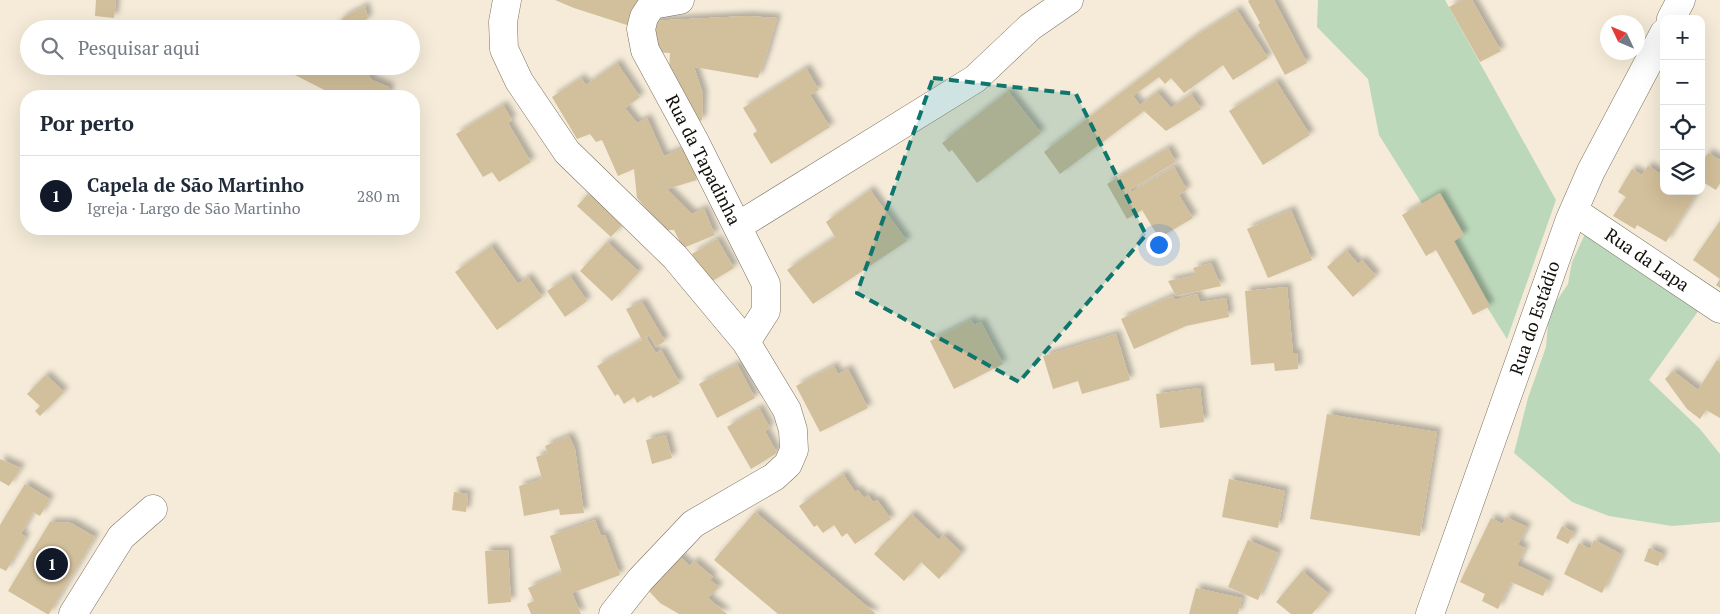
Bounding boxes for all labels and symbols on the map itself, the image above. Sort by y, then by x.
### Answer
north arrow [1600,15,1645,60]
street label: Rua da Tapadinha [661,90,747,229]
street label: Rua da Lapa [1601,222,1694,296]
your location [1146,232,1172,258]
street label: Rua do Estádio [1503,257,1565,378]
pin: 1 [36,545,68,583]

